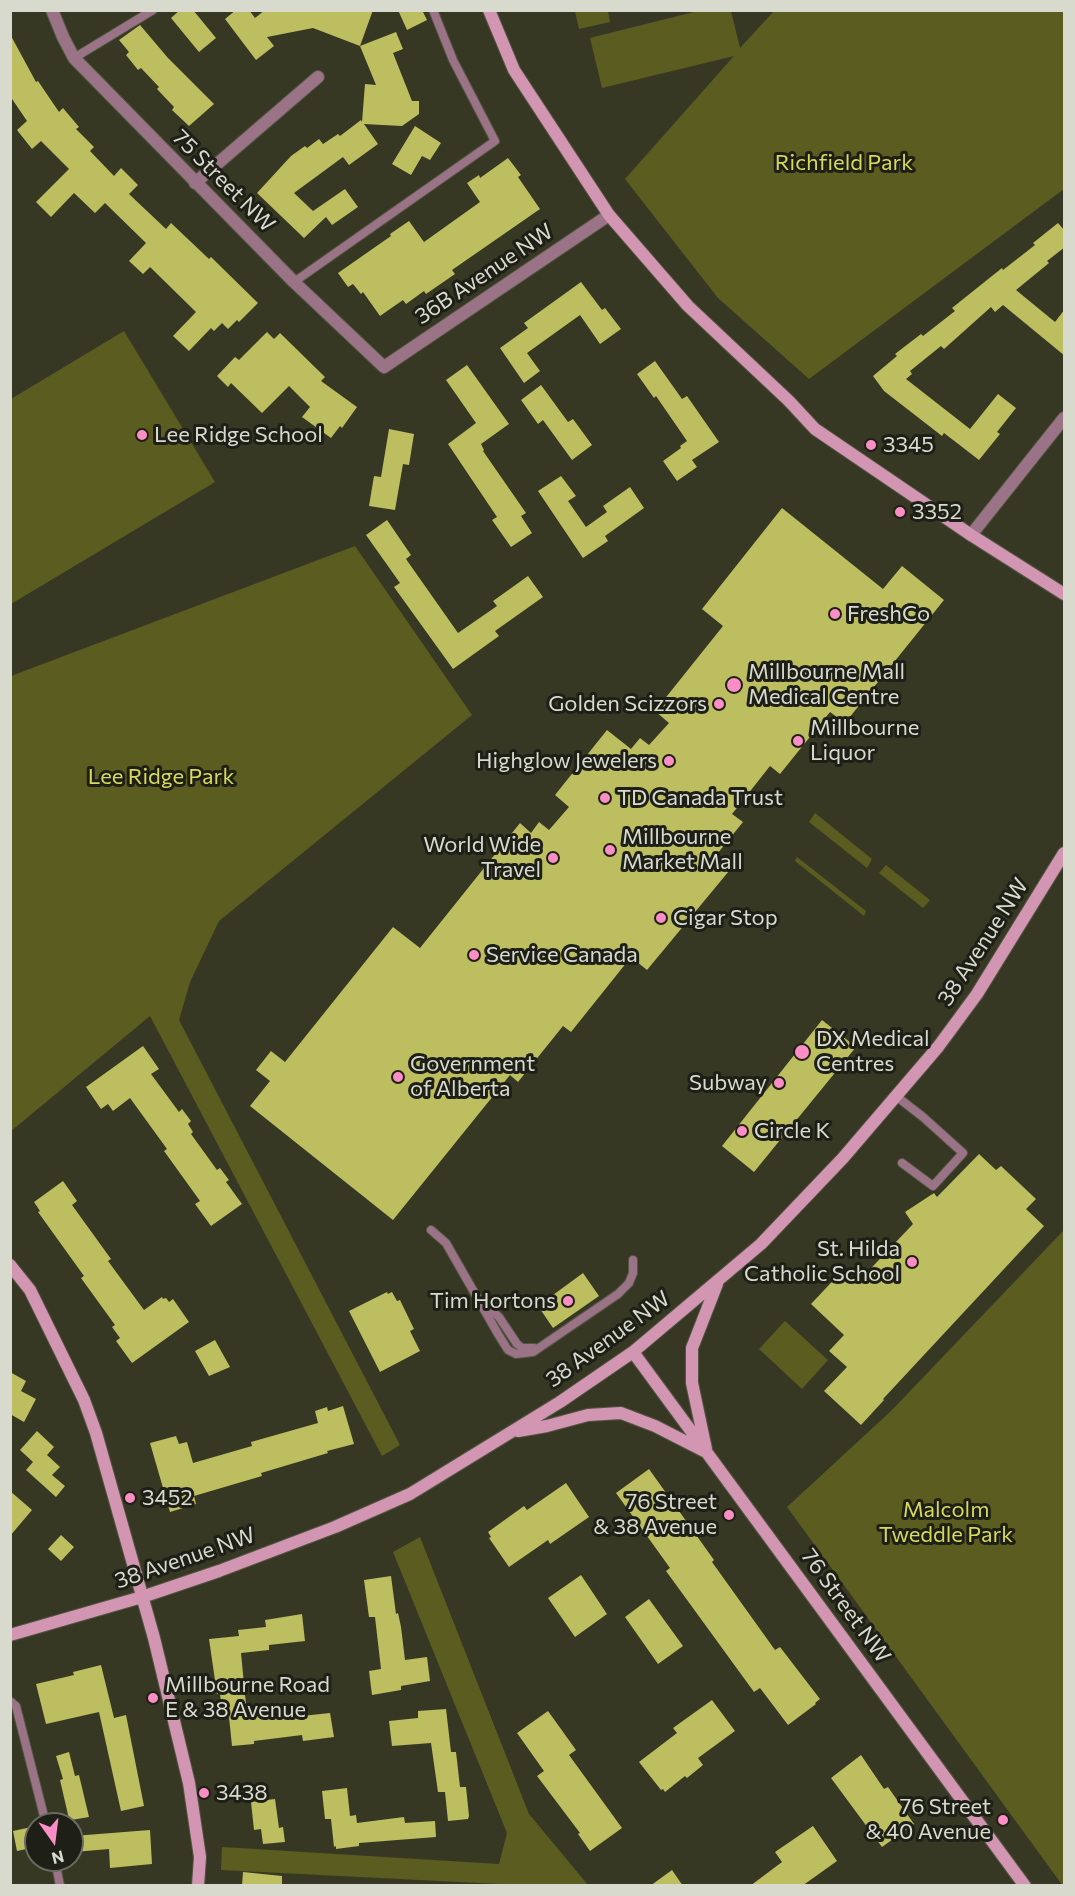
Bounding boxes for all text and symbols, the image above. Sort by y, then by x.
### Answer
street label: 75 Street NW [167,124,281,238]
park label: Richfield Park [775,150,913,176]
street label: 36B Avenue NW [410,218,558,330]
place label: Lee Ridge School [154,422,323,448]
marker: Lee Ridge School [135,428,149,442]
place label: 3345 [883,432,934,458]
marker: 3345 [864,438,878,452]
place label: 3352 [912,499,962,525]
marker: 3352 [893,505,907,519]
place label: FreshCo [847,601,930,627]
marker: FreshCo [828,607,842,621]
place label: Millbourne Mall Medical Centre [748,659,905,710]
marker: Millbourne Mall Medical Centre [725,676,743,694]
place label: Golden Scizzors [548,691,707,717]
marker: Golden Scizzors [712,697,726,711]
place label: Millbourne Liquor [810,715,919,766]
marker: Millbourne Liquor [791,734,805,748]
place label: Highglow Jewelers [476,748,657,774]
marker: Highglow Jewelers [662,754,676,768]
park label: Lee Ridge Park [88,764,234,790]
place label: TD Canada Trust [617,785,783,811]
marker: TD Canada Trust [598,791,612,805]
place label: Millbourne Market Mall [622,824,743,876]
place label: World Wide Travel [423,832,541,884]
marker: Millbourne Market Mall [603,843,617,857]
marker: World Wide Travel [546,851,560,865]
street label: 38 Avenue NW [932,873,1034,1011]
place label: Cigar Stop [673,905,778,931]
marker: Cigar Stop [654,911,668,925]
place label: Service Canada [486,942,638,968]
marker: Service Canada [467,948,481,962]
place label: DX Medical Centres [816,1026,930,1078]
marker: DX Medical Centres [793,1043,811,1061]
place label: Government of Alberta [410,1051,535,1102]
marker: Government of Alberta [391,1070,405,1084]
place label: Subway [689,1070,767,1096]
marker: Subway [772,1076,786,1090]
place label: Circle K [754,1118,830,1144]
marker: Circle K [735,1124,749,1138]
place label: St. Hilda Catholic School [744,1236,900,1288]
marker: St. Hilda Catholic School [905,1255,919,1269]
street label: 38 Avenue NW [541,1285,675,1393]
place label: Tim Hortons [430,1288,556,1314]
marker: Tim Hortons [561,1294,575,1308]
place label: 3452 [142,1485,193,1511]
place label: 76 Street & 38 Avenue [593,1489,717,1540]
marker: 3452 [123,1491,137,1505]
park label: Malcolm Tweddle Park [879,1497,1013,1548]
marker: 76 Street & 38 Avenue [722,1508,736,1522]
street label: 38 Avenue NW [111,1522,259,1594]
street label: 76 Street NW [796,1544,896,1668]
place label: Millbourne Road E & 38 Avenue [165,1672,330,1724]
marker: Millbourne Road E & 38 Avenue [146,1691,160,1705]
place label: 3438 [216,1780,268,1806]
marker: 3438 [197,1786,211,1800]
place label: 76 Street & 40 Avenue [866,1794,991,1846]
north arrow [24,1812,84,1872]
marker: 76 Street & 40 Avenue [996,1813,1010,1827]
text: N [50,1847,66,1869]

